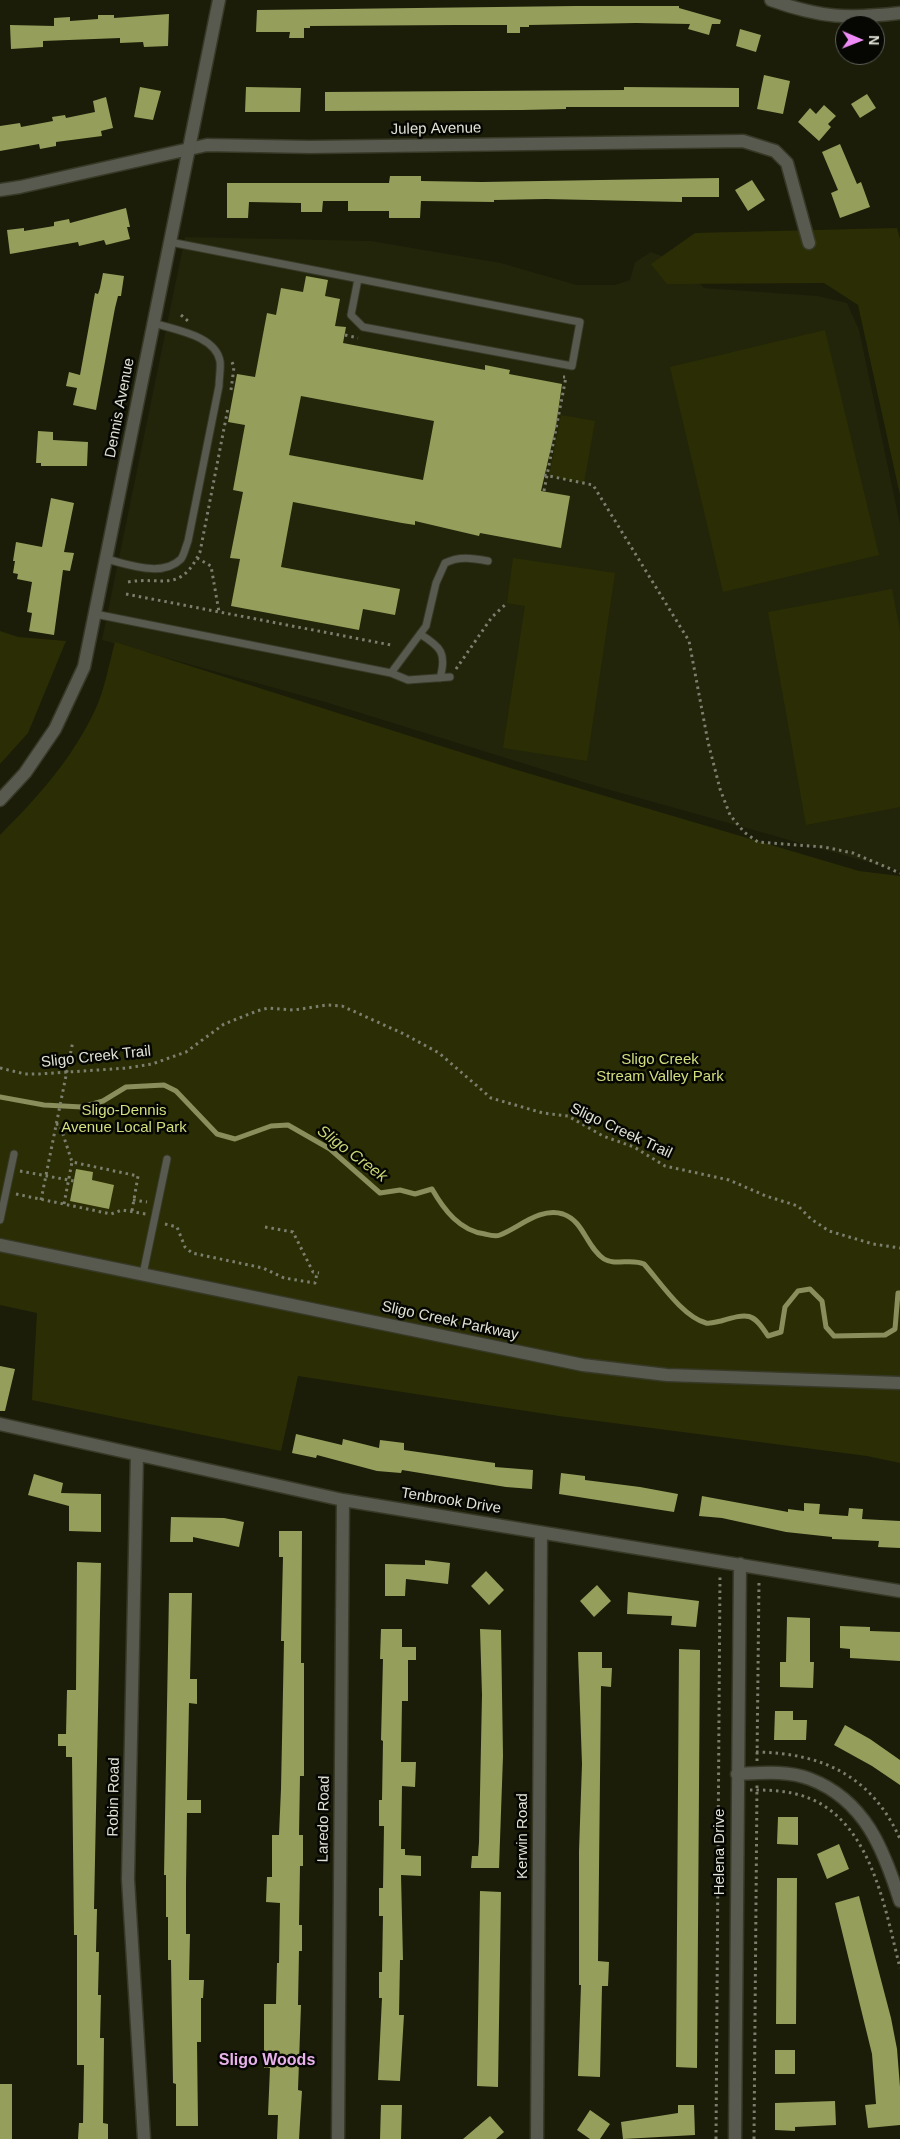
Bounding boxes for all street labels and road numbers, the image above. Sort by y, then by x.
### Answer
street label: Julep Avenue [391,119,481,139]
street label: Dennis Avenue [101,356,139,460]
street label: Sligo Creek Trail [40,1042,152,1072]
street label: Sligo Creek Trail [567,1100,675,1162]
street label: Sligo Creek Parkway [380,1298,520,1344]
street label: Tenbrook Drive [400,1484,502,1518]
street label: Robin Road [104,1757,124,1837]
street label: Laredo Road [314,1775,334,1863]
street label: Kerwin Road [514,1793,532,1879]
street label: Helena Drive [711,1809,729,1895]

